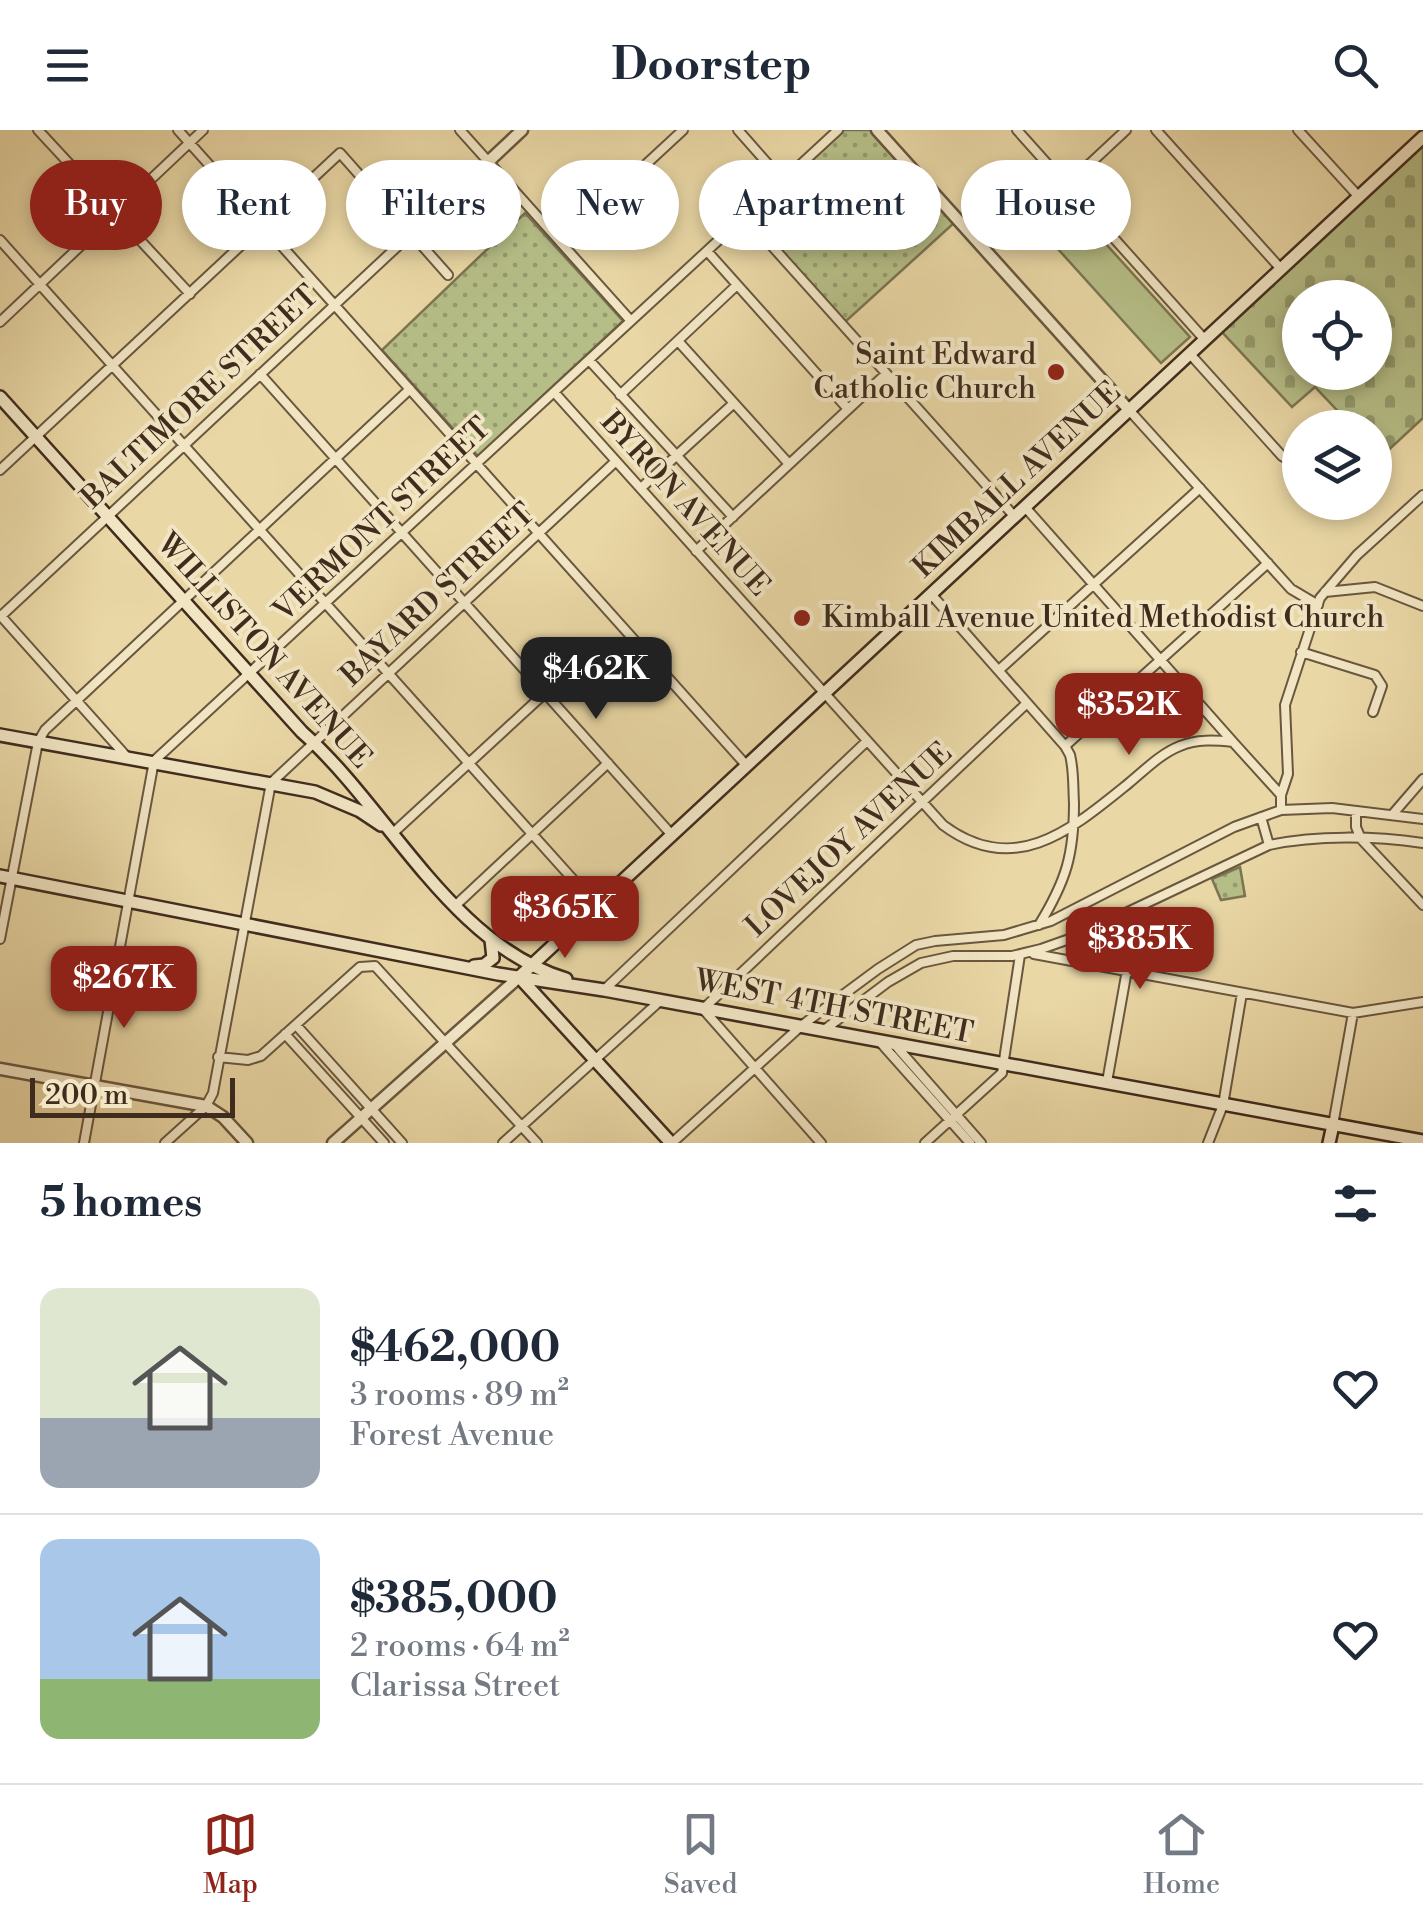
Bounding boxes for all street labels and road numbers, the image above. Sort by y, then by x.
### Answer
street label: BALTIMORE STREET [73,277,326,517]
street label: KIMBALL AVENUE [905,374,1129,586]
street label: BYRON AVENUE [591,403,778,604]
street label: VERMONT STREET [265,410,498,631]
street label: BAYARD STREET [332,495,543,695]
street label: WILLISTON AVENUE [148,525,380,777]
street label: LOVEJOY AVENUE [738,734,960,946]
street label: WEST 4TH STREET [691,961,976,1053]

